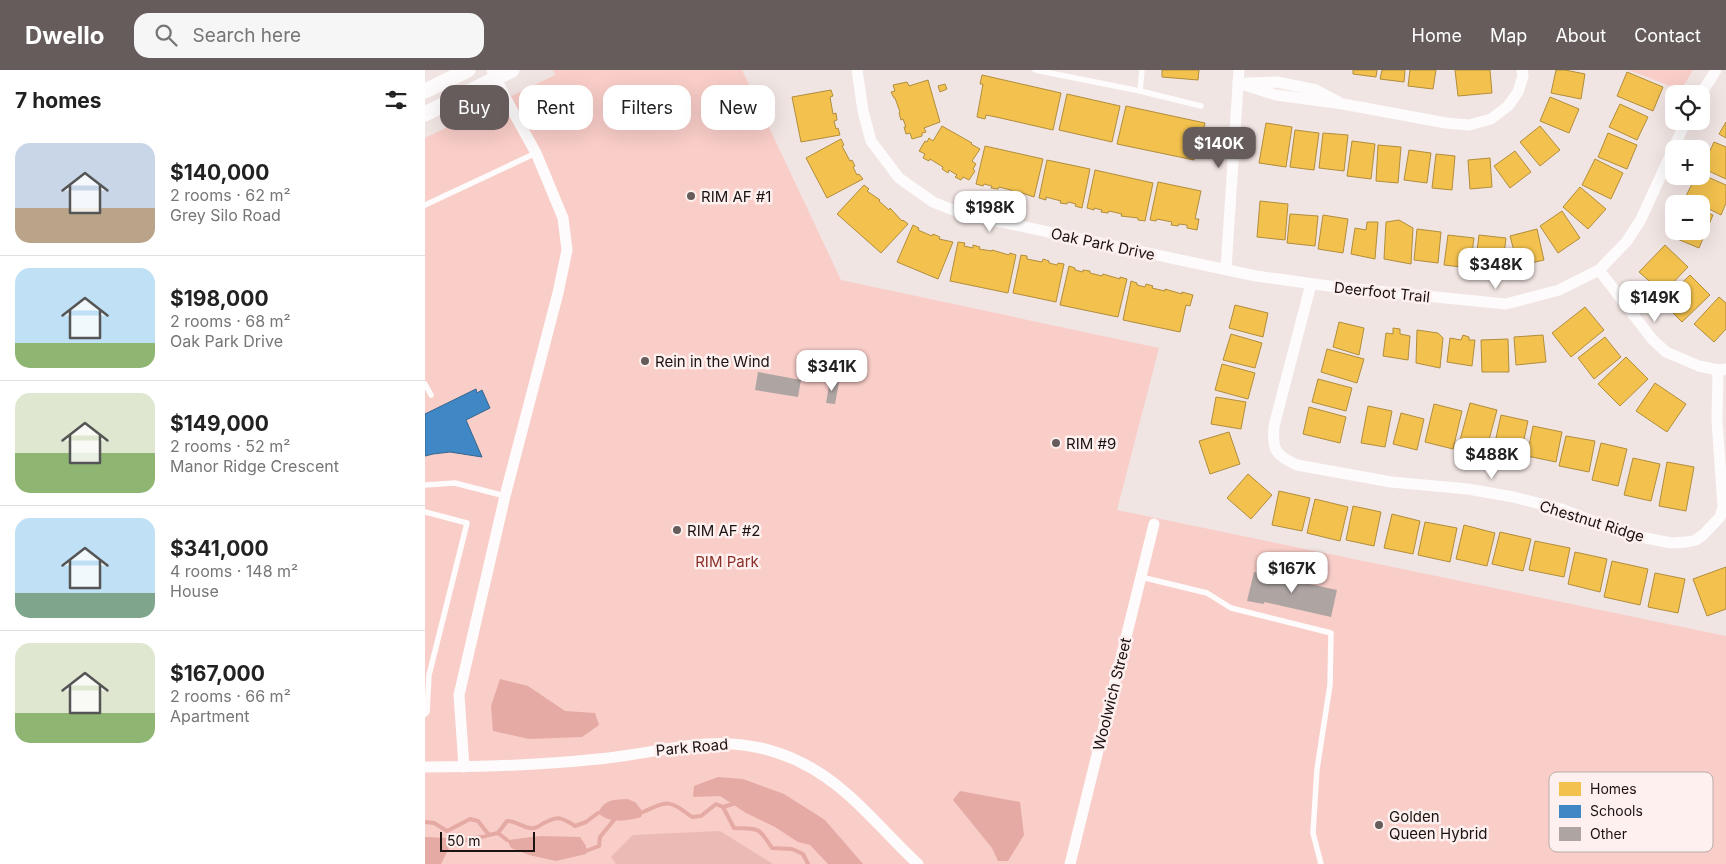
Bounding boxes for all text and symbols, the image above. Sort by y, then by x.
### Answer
search box [134,13,484,58]
text: Dwello [25,21,104,50]
icon: search [152,21,180,49]
text: Search here [192,24,301,47]
text: Home [1412,25,1462,46]
text: Map [1490,25,1527,46]
text: About [1555,25,1606,46]
text: Contact [1634,25,1701,46]
chip: Buy [440,85,509,130]
chip: Rent [519,85,593,130]
chip: Filters [603,85,691,130]
chip: New [701,85,775,130]
map controls [1665,85,1710,240]
button: locate [1665,85,1710,130]
icon: filters [382,86,410,114]
text: 7 homes [15,88,102,113]
pin: $140K [1184,126,1254,169]
text: $140K [1194,133,1244,153]
button: + [1665,140,1710,185]
text: $140,000 [170,160,269,185]
icon: home [55,163,115,223]
text: 2 rooms · 62 m² [170,185,291,205]
place label: RIM AF #1 [701,187,771,206]
marker: RIM AF #1 [685,190,697,202]
pin: $198K [955,190,1025,233]
button: − [1665,195,1710,240]
text: $198K [965,197,1015,217]
text: Grey Silo Road [170,205,281,225]
street label: Oak Park Drive [1049,224,1157,264]
pin: $348K [1461,248,1531,290]
text: $348K [1469,254,1523,274]
street label: Deerfoot Trail [1333,278,1431,306]
pin: $149K [1620,280,1690,323]
text: $198,000 [170,286,269,311]
text: $149K [1630,287,1680,307]
icon: home [55,288,115,348]
text: 2 rooms · 68 m² [170,311,291,331]
text: Oak Park Drive [170,331,283,351]
pin: $341K [797,350,867,392]
place label: Rein in the Wind [655,352,770,371]
marker: Rein in the Wind [639,355,651,367]
text: $341K [807,356,857,376]
text: $149,000 [170,411,269,436]
icon: home [55,413,115,473]
place label: RIM #9 [1066,434,1116,453]
text: 2 rooms · 52 m² [170,436,290,456]
marker: RIM #9 [1050,437,1062,449]
pin: $488K [1457,438,1527,480]
text: $488K [1465,444,1519,464]
text: Manor Ridge Crescent [170,456,339,476]
street label: Chestnut Ridge [1537,496,1647,546]
place label: RIM AF #2 [687,521,761,540]
marker: RIM AF #2 [671,524,683,536]
text: $341,000 [170,536,269,561]
icon: home [55,538,115,598]
park label: RIM Park [695,552,760,571]
pin: $167K [1257,552,1327,594]
text: $167K [1268,558,1316,578]
text: 4 rooms · 148 m² [170,561,298,581]
text: House [170,581,219,601]
street label: Woolwich Street [1089,636,1135,752]
text: $167,000 [170,661,265,686]
icon: home [55,663,115,723]
text: 2 rooms · 66 m² [170,686,291,706]
text: Apartment [170,706,250,726]
street label: Park Road [655,734,729,760]
legend [1549,772,1713,852]
text: Homes [1590,780,1637,797]
text: Schools [1590,802,1643,819]
place label: Golden Queen Hybrid [1389,807,1488,843]
marker: Golden Queen Hybrid [1373,819,1385,831]
text: Other [1590,825,1627,842]
scale bar [440,829,535,852]
text: 50 m [447,832,481,849]

